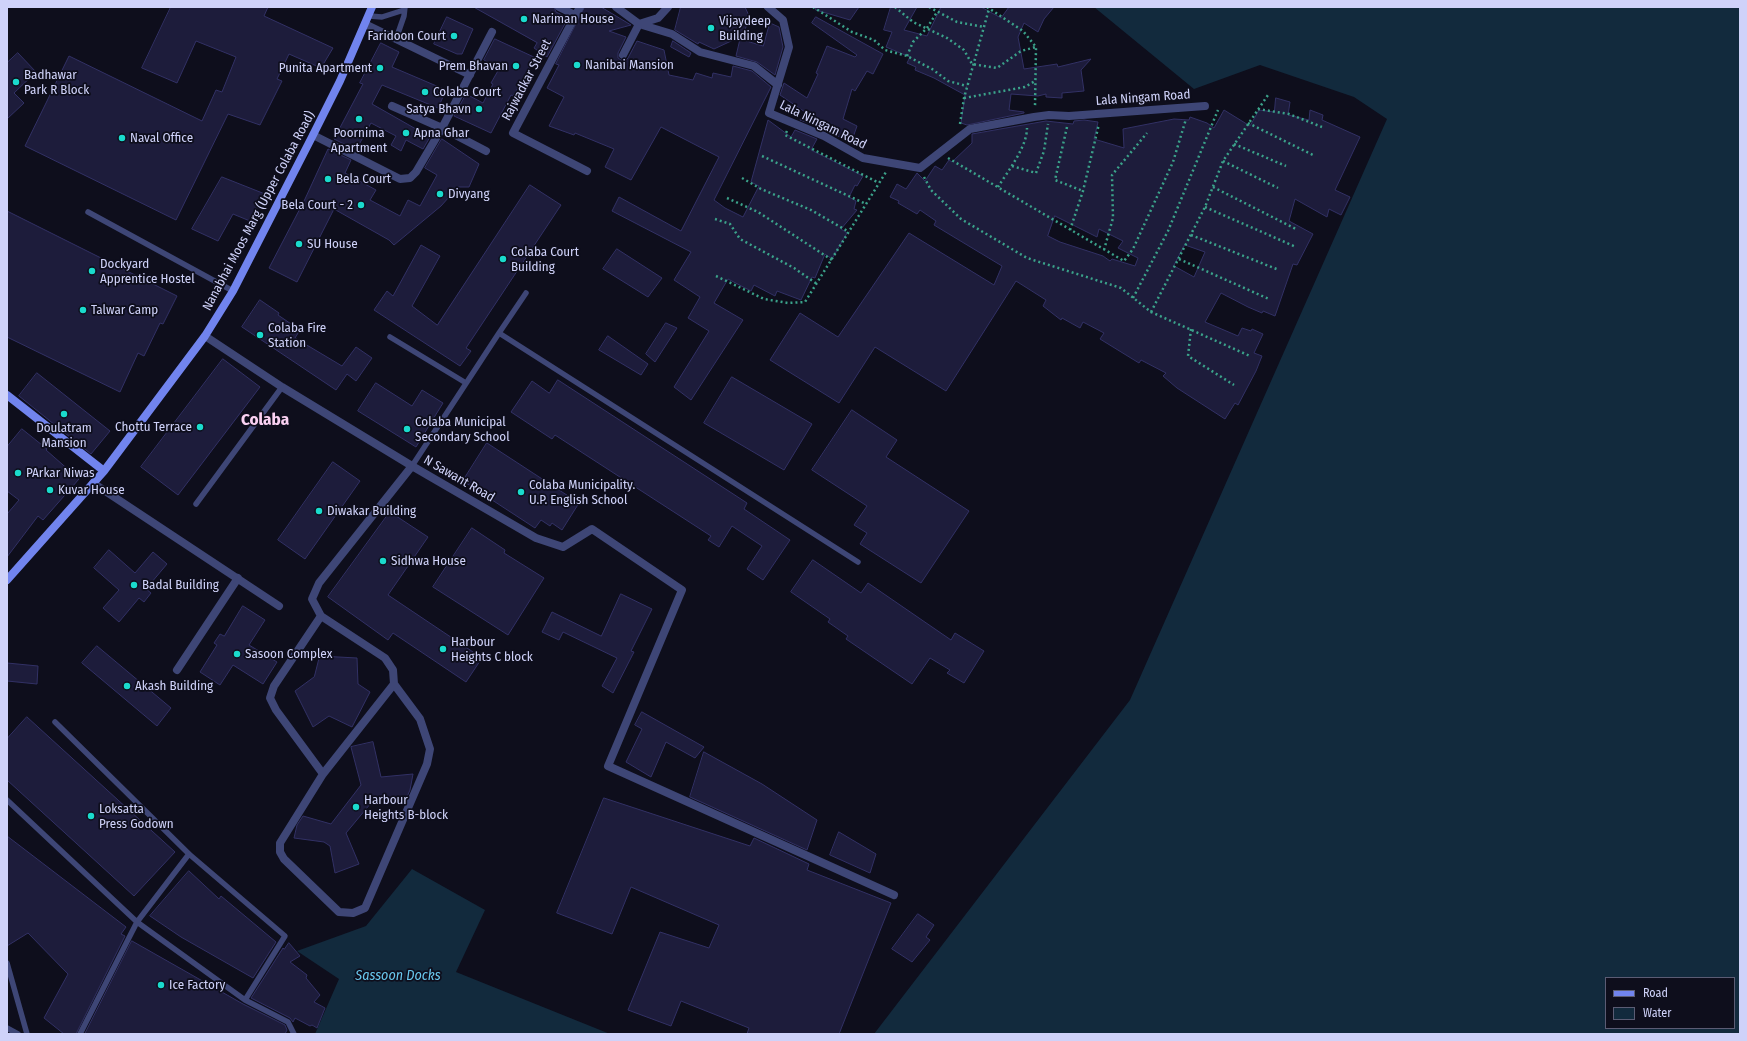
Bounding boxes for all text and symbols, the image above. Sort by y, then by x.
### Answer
place label: Nariman House [532,11,614,27]
place label: Vijaydeep Building [719,13,771,44]
marker: Nariman House [519,14,529,24]
marker: Vijaydeep Building [706,23,716,33]
place label: Faridoon Court [368,28,446,44]
marker: Faridoon Court [449,31,459,41]
street label: Rajwadkar Street [499,37,555,123]
place label: Nanibai Mansion [585,57,674,73]
place label: Prem Bhavan [439,58,508,74]
place label: Punita Apartment [279,60,372,76]
marker: Nanibai Mansion [572,60,582,70]
marker: Prem Bhavan [511,61,521,71]
marker: Punita Apartment [375,63,385,73]
place label: Badhawar Park R Block [24,67,89,98]
marker: Badhawar Park R Block [11,77,21,87]
place label: Colaba Court [433,84,501,100]
marker: Colaba Court [420,87,430,97]
street label: Lala Ningam Road [1095,87,1191,109]
street label: Lala Ningam Road [777,97,869,153]
place label: Satya Bhavn [406,101,471,117]
marker: Satya Bhavn [474,104,484,114]
street label: Nanabhai Moos Marg (Upper Colaba Road) [200,109,318,313]
marker: Poornima Apartment [354,114,364,124]
place label: Poornima Apartment [331,125,387,156]
place label: Apna Ghar [414,125,469,141]
marker: Apna Ghar [401,128,411,138]
place label: Naval Office [130,130,193,146]
marker: Naval Office [117,133,127,143]
place label: Bela Court [336,171,391,187]
marker: Bela Court [323,174,333,184]
place label: Divyang [448,186,490,202]
marker: Divyang [435,189,445,199]
place label: Bela Court - 2 [281,197,353,213]
marker: Bela Court - 2 [356,200,366,210]
place label: SU House [307,236,358,252]
marker: SU House [294,239,304,249]
place label: Colaba Court Building [511,244,579,275]
marker: Colaba Court Building [498,254,508,264]
place label: Dockyard Apprentice Hostel [100,256,195,287]
marker: Dockyard Apprentice Hostel [87,266,97,276]
place label: Talwar Camp [91,302,158,318]
marker: Talwar Camp [78,305,88,315]
place label: Colaba Fire Station [268,320,326,351]
marker: Colaba Fire Station [255,330,265,340]
marker: Doulatram Mansion [59,409,69,419]
district label: Colaba [241,410,289,430]
place label: Colaba Municipal Secondary School [415,414,510,445]
place label: Chottu Terrace [115,419,192,435]
place label: Doulatram Mansion [36,420,92,451]
marker: Chottu Terrace [195,422,205,432]
marker: Colaba Municipal Secondary School [402,424,412,434]
street label: N Sawant Road [421,452,497,506]
place label: PArkar Niwas [26,465,95,481]
marker: PArkar Niwas [13,468,23,478]
place label: Colaba Municipality. U.P. English School [529,477,635,508]
place label: Kuvar House [58,482,125,498]
marker: Kuvar House [45,485,55,495]
marker: Colaba Municipality. U.P. English School [516,487,526,497]
place label: Diwakar Building [327,503,416,519]
marker: Diwakar Building [314,506,324,516]
place label: Sidhwa House [391,553,466,569]
marker: Sidhwa House [378,556,388,566]
place label: Badal Building [142,577,219,593]
marker: Badal Building [129,580,139,590]
place label: Harbour Heights C block [451,634,533,665]
marker: Harbour Heights C block [438,644,448,654]
place label: Sasoon Complex [245,646,332,662]
marker: Sasoon Complex [232,649,242,659]
place label: Akash Building [135,678,213,694]
marker: Akash Building [122,681,132,691]
place label: Harbour Heights B-block [364,792,448,823]
place label: Loksatta Press Godown [99,801,174,832]
marker: Harbour Heights B-block [351,802,361,812]
marker: Loksatta Press Godown [86,811,96,821]
water label: Sassoon Docks [355,968,441,984]
place label: Ice Factory [169,977,225,993]
legend [1605,977,1735,1029]
marker: Ice Factory [156,980,166,990]
text: Road [1643,986,1668,1000]
text: Water [1643,1006,1671,1020]

